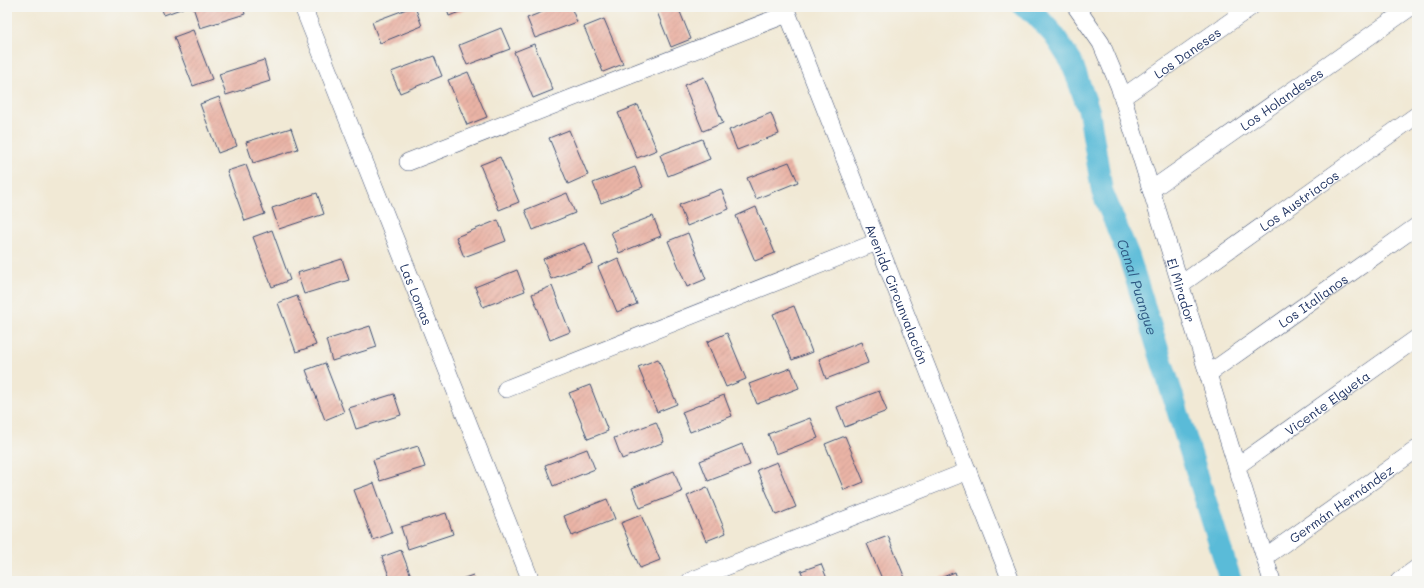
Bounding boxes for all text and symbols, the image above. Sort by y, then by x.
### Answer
street label: Los Daneses [1150,23,1224,82]
street label: Los Holandeses [1236,63,1326,134]
street label: Los Austriacos [1256,166,1342,234]
street label: Avenida Circunvalación [863,221,933,366]
water label: Canal Puangue [1113,236,1162,337]
street label: El Mirador [1164,256,1200,324]
street label: Las Lomas [397,261,437,327]
street label: Los Italianos [1274,270,1351,330]
street label: Vicente Elgueta [1281,366,1373,438]
street label: Germán Hernández [1285,460,1396,546]

